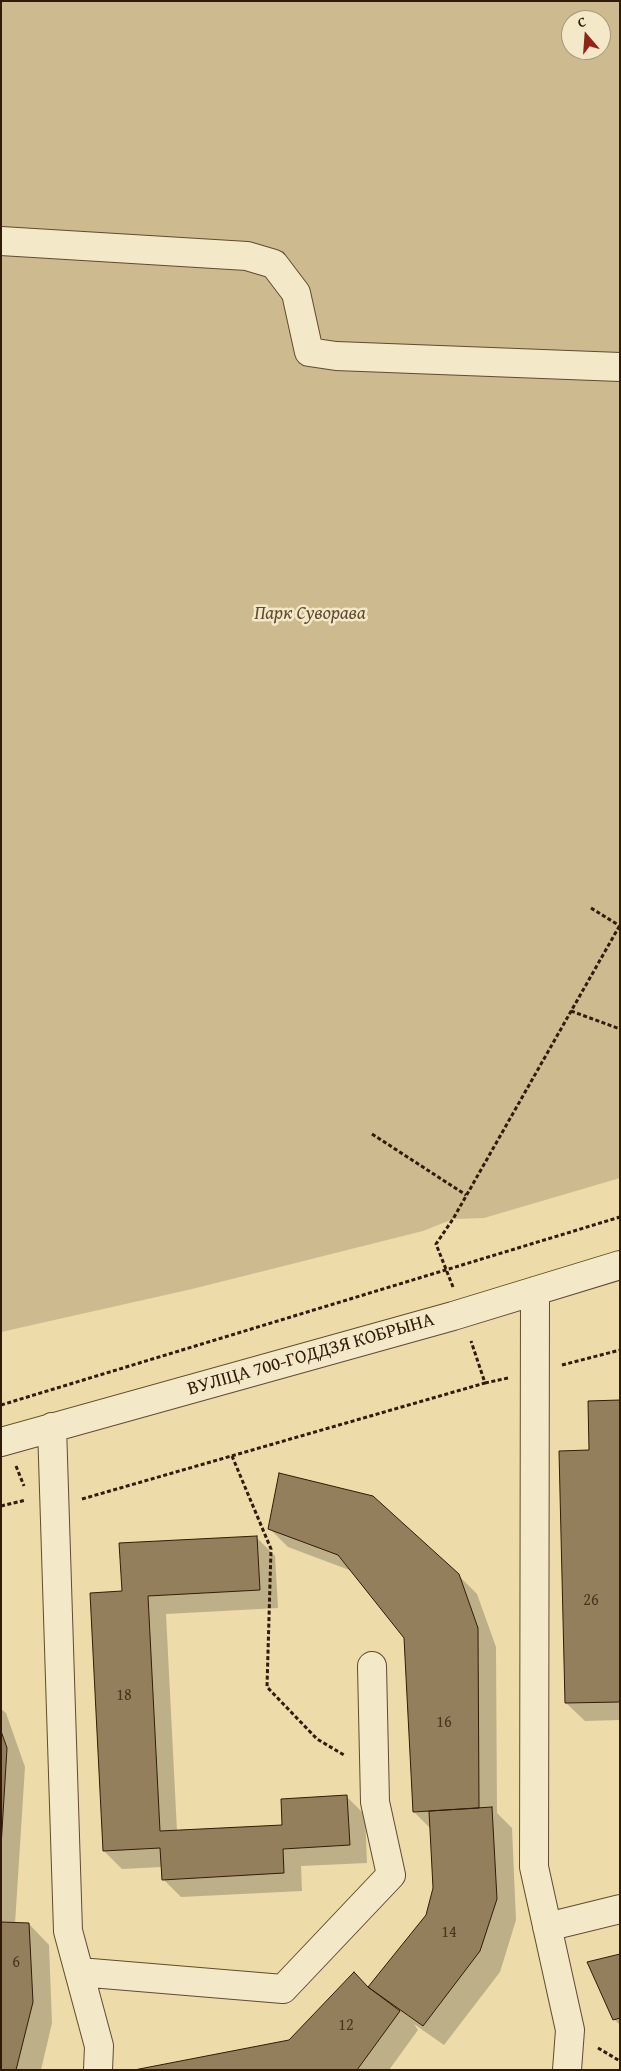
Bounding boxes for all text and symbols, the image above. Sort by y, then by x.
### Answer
north arrow [561,10,611,60]
text: С [575,11,589,32]
park label: Парк Суворава [254,603,366,625]
street label: ВУЛІЦА 700-ГОДДЗЯ КОБРЫНА [185,1309,437,1401]
house number: 26 [583,1591,599,1611]
house number: 18 [116,1686,132,1706]
house number: 16 [436,1713,452,1733]
house number: 14 [441,1923,457,1943]
house number: 6 [12,1953,20,1973]
house number: 12 [338,2016,354,2036]

